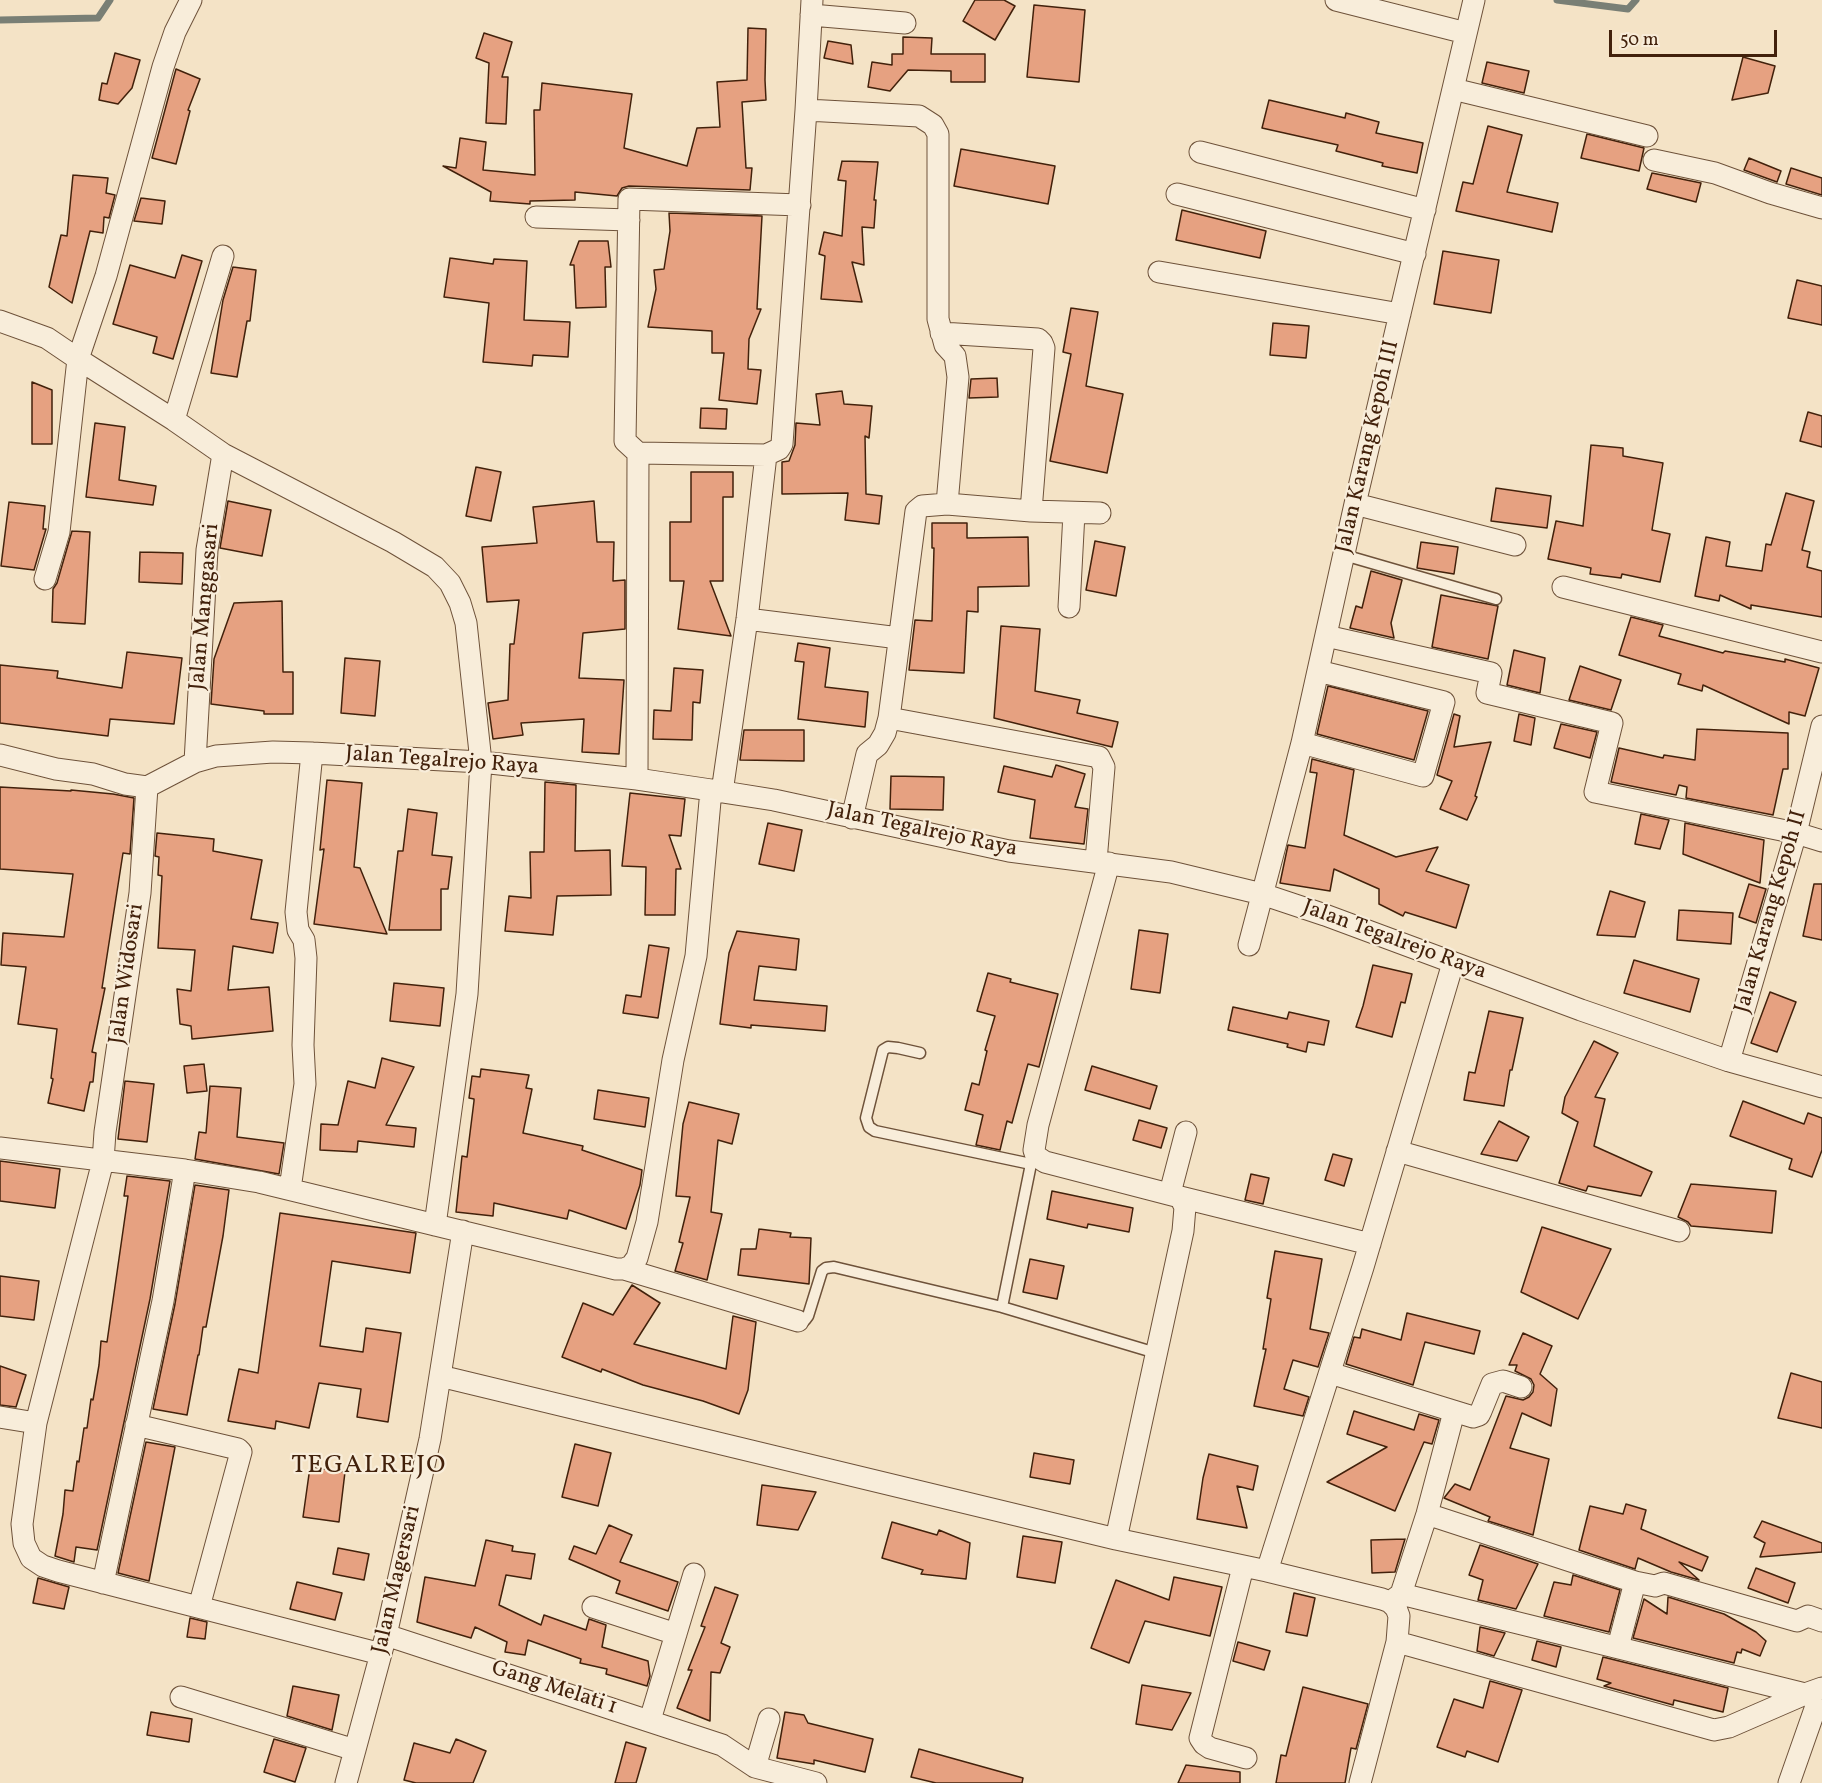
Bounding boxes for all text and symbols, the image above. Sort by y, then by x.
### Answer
scale bar [1612,18,1780,56]
text: 50 m [1620,28,1659,53]
street label: Jalan Karang Kepoh III [1332,338,1406,556]
street label: Jalan Manggasari [186,522,226,692]
street label: Jalan Tegalrejo Raya [344,742,540,782]
street label: Jalan Tegalrejo Raya [824,798,1020,864]
street label: Jalan Karang Kepoh II [1730,808,1814,1016]
street label: Jalan Tegalrejo Raya [1298,895,1490,987]
street label: Jalan Widosari [105,902,151,1046]
district label: TEGALREJO [291,1451,447,1483]
street label: Jalan Magersari [368,1503,428,1657]
street label: Gang Melati 1 [488,1656,620,1722]

